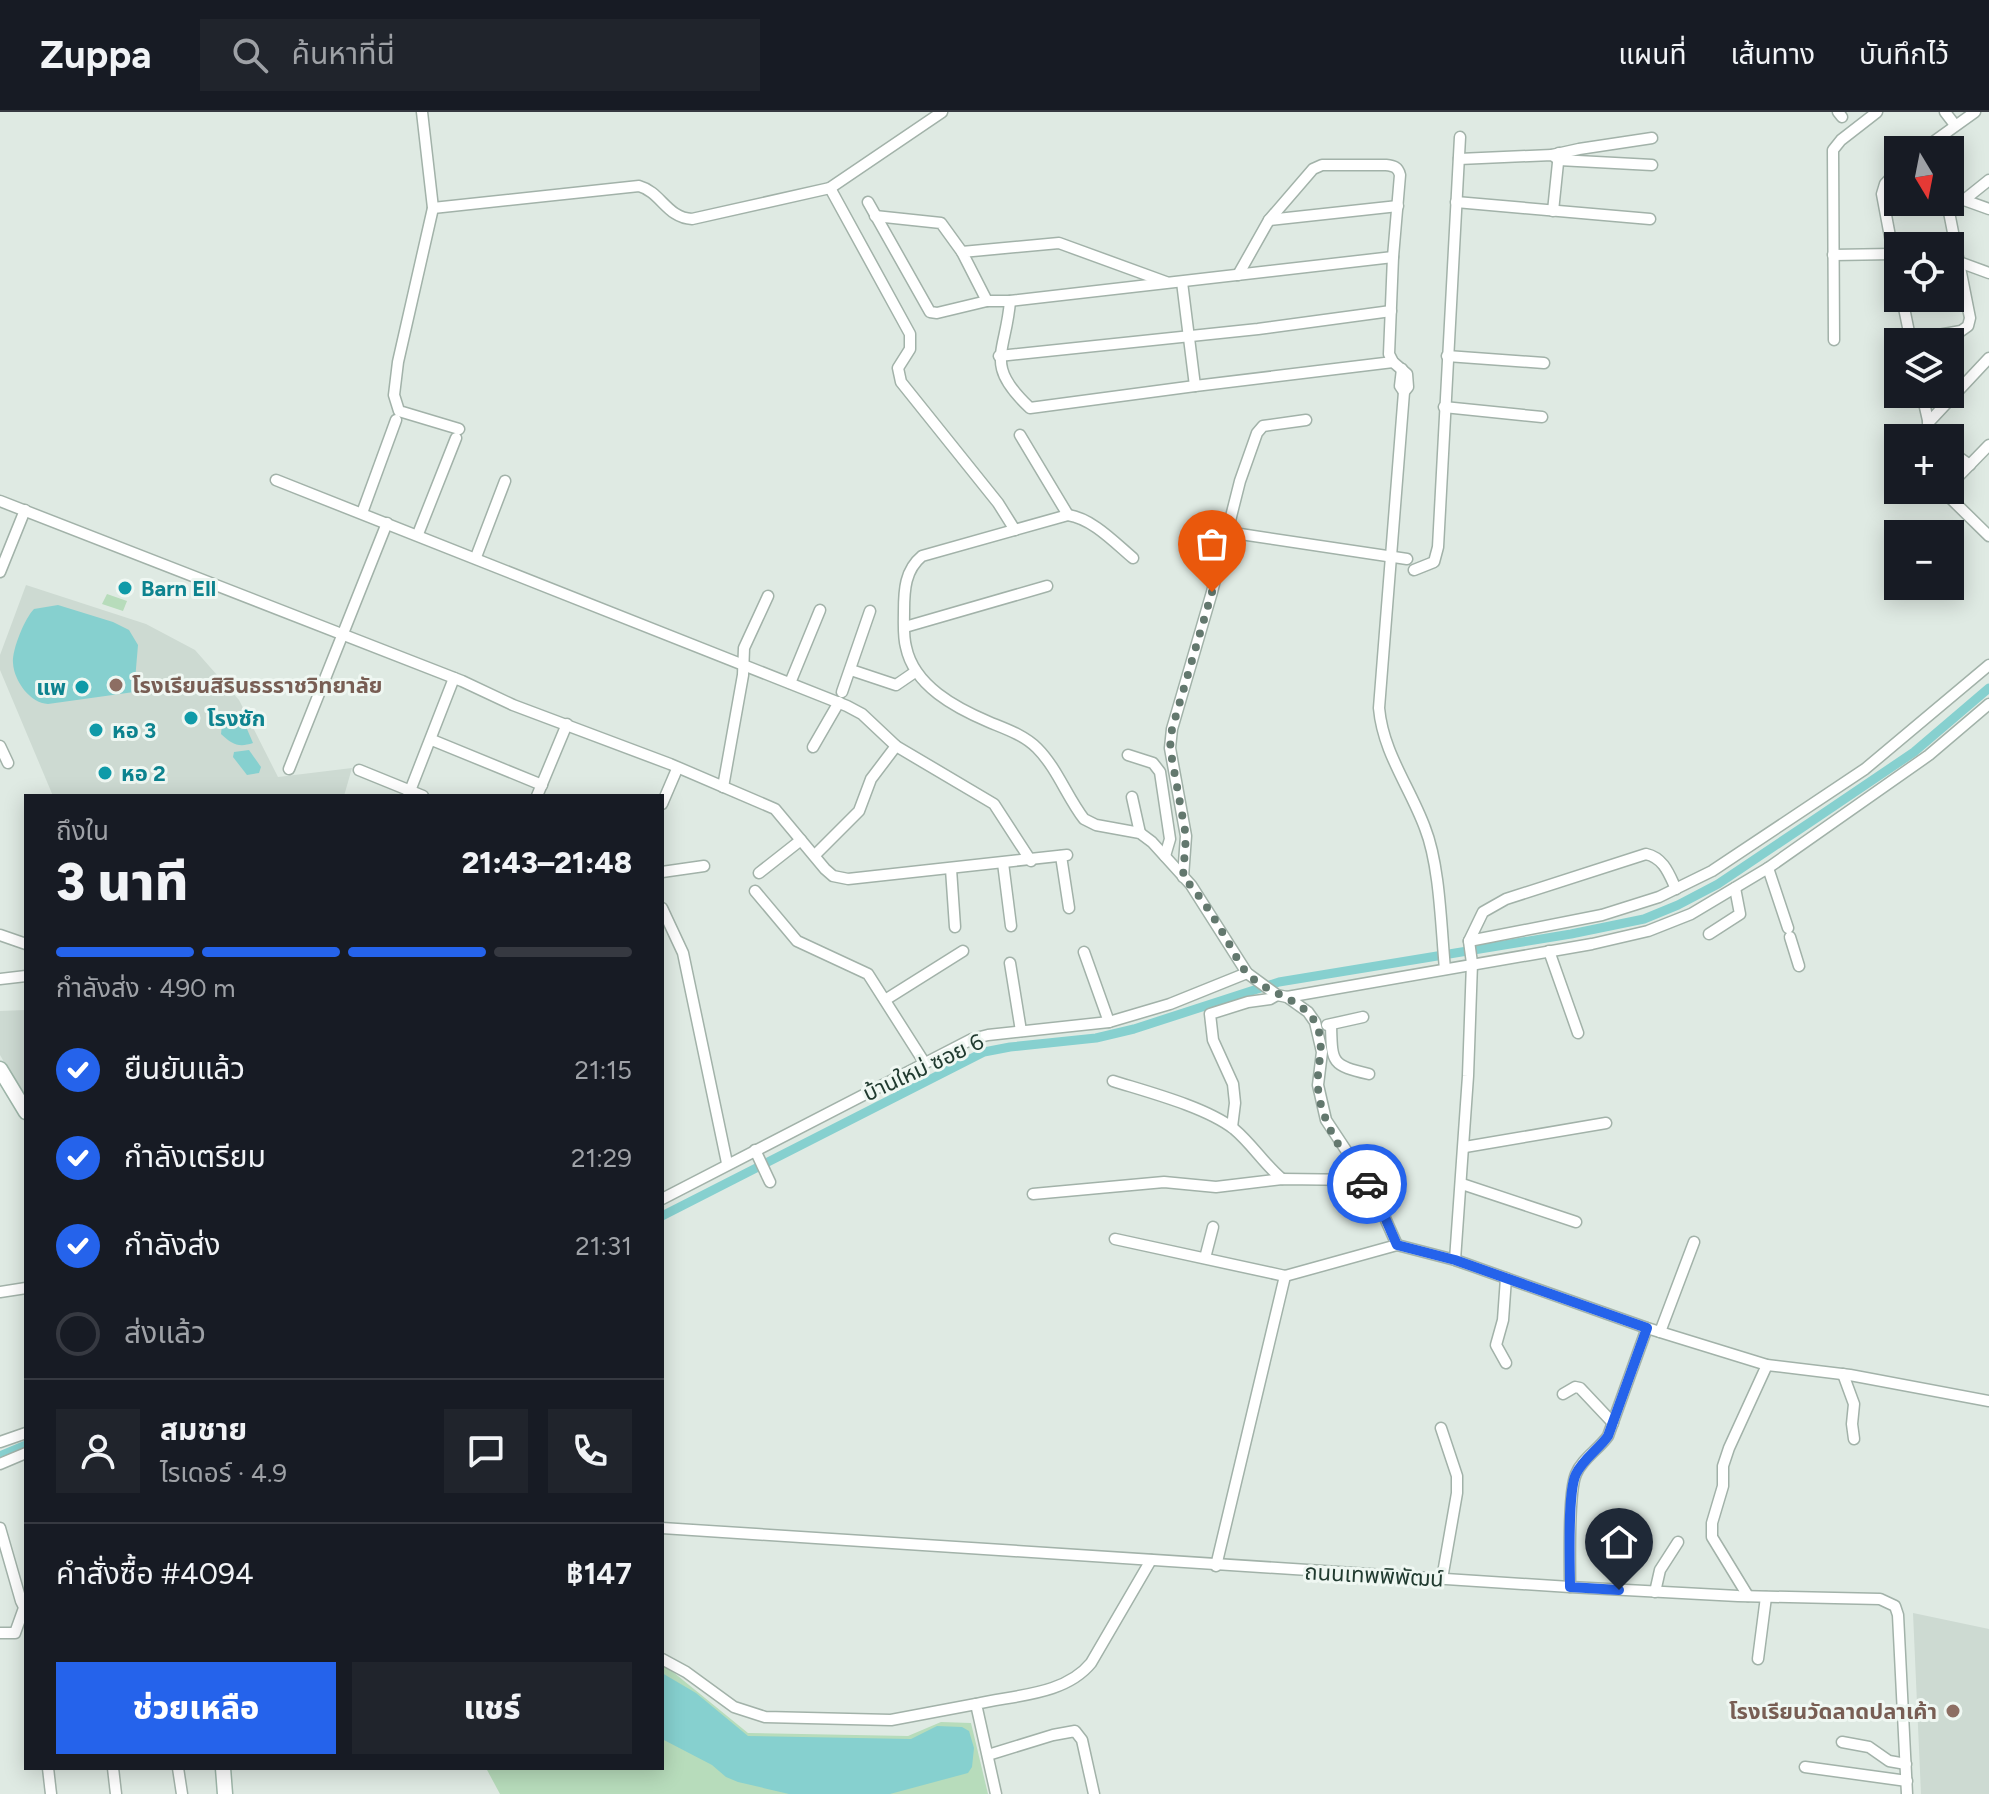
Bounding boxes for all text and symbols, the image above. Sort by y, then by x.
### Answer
search box [200,19,760,91]
text: Zuppa [40,32,152,78]
icon: search [228,33,272,77]
text: ค้นหาที่นี่ [292,35,395,72]
text: แผนที่ [1618,37,1686,71]
text: เส้นทาง [1730,37,1815,71]
text: บันทึกไว้ [1859,37,1949,71]
north arrow [1884,136,1964,216]
map controls [1884,136,1964,600]
button: locate [1884,232,1964,312]
button: layers [1884,328,1964,408]
button: + [1884,424,1964,504]
pin [1178,510,1246,592]
button: − [1884,520,1964,600]
icon: bag [1190,522,1234,566]
place label: Barn Ell [141,575,216,602]
marker: Barn Ell [116,579,134,597]
place label: โรงเรียนสิรินธรราชวิทยาลัย [132,672,383,699]
place label: แพ [36,674,66,701]
marker: โรงเรียนสิรินธรราชวิทยาลัย [107,676,125,694]
marker: แพ [73,678,91,696]
place label: โรงซัก [207,705,266,732]
marker: โรงซัก [182,709,200,727]
place label: หอ 3 [112,717,156,744]
marker: หอ 3 [87,721,105,739]
place label: หอ 2 [121,760,166,787]
marker: หอ 2 [96,764,114,782]
text: ถึงใน [56,815,109,847]
text: 21:43–21:48 [462,844,632,881]
text: 3 นาที [56,851,189,913]
text: กำลังส่ง · 490 m [56,972,235,1004]
street label: บ้านใหม่ ซอย 6 [859,1028,988,1107]
icon: check [56,1048,100,1092]
text: ยืนยันแล้ว [124,1050,245,1087]
text: 21:15 [574,1054,632,1086]
icon: check [56,1136,100,1180]
text: กำลังเตรียม [124,1138,266,1175]
text: 21:29 [571,1142,632,1174]
courier [1327,1144,1407,1224]
icon: car [1345,1162,1389,1206]
icon: check [56,1224,100,1268]
text: กำลังส่ง [124,1226,221,1263]
text: 21:31 [575,1230,632,1262]
text: ส่งแล้ว [124,1314,206,1351]
button: person [56,1409,140,1493]
button: chat [444,1409,528,1493]
button: phone [548,1409,632,1493]
text: สมชาย [160,1411,247,1448]
text: ไรเดอร์ · 4.9 [160,1457,287,1489]
pin [1585,1508,1653,1590]
icon: home [1597,1520,1641,1564]
text: คำสั่งซื้อ #4094 [56,1555,254,1592]
text: ฿147 [566,1555,632,1592]
street label: ถนนเทพพิพัฒน์ [1304,1558,1444,1593]
button: ช่วยเหลือ [56,1662,336,1754]
button: แชร์ [352,1662,632,1754]
place label: โรงเรียนวัดลาดปลาเค้า [1729,1698,1937,1725]
marker: โรงเรียนวัดลาดปลาเค้า [1944,1702,1962,1720]

